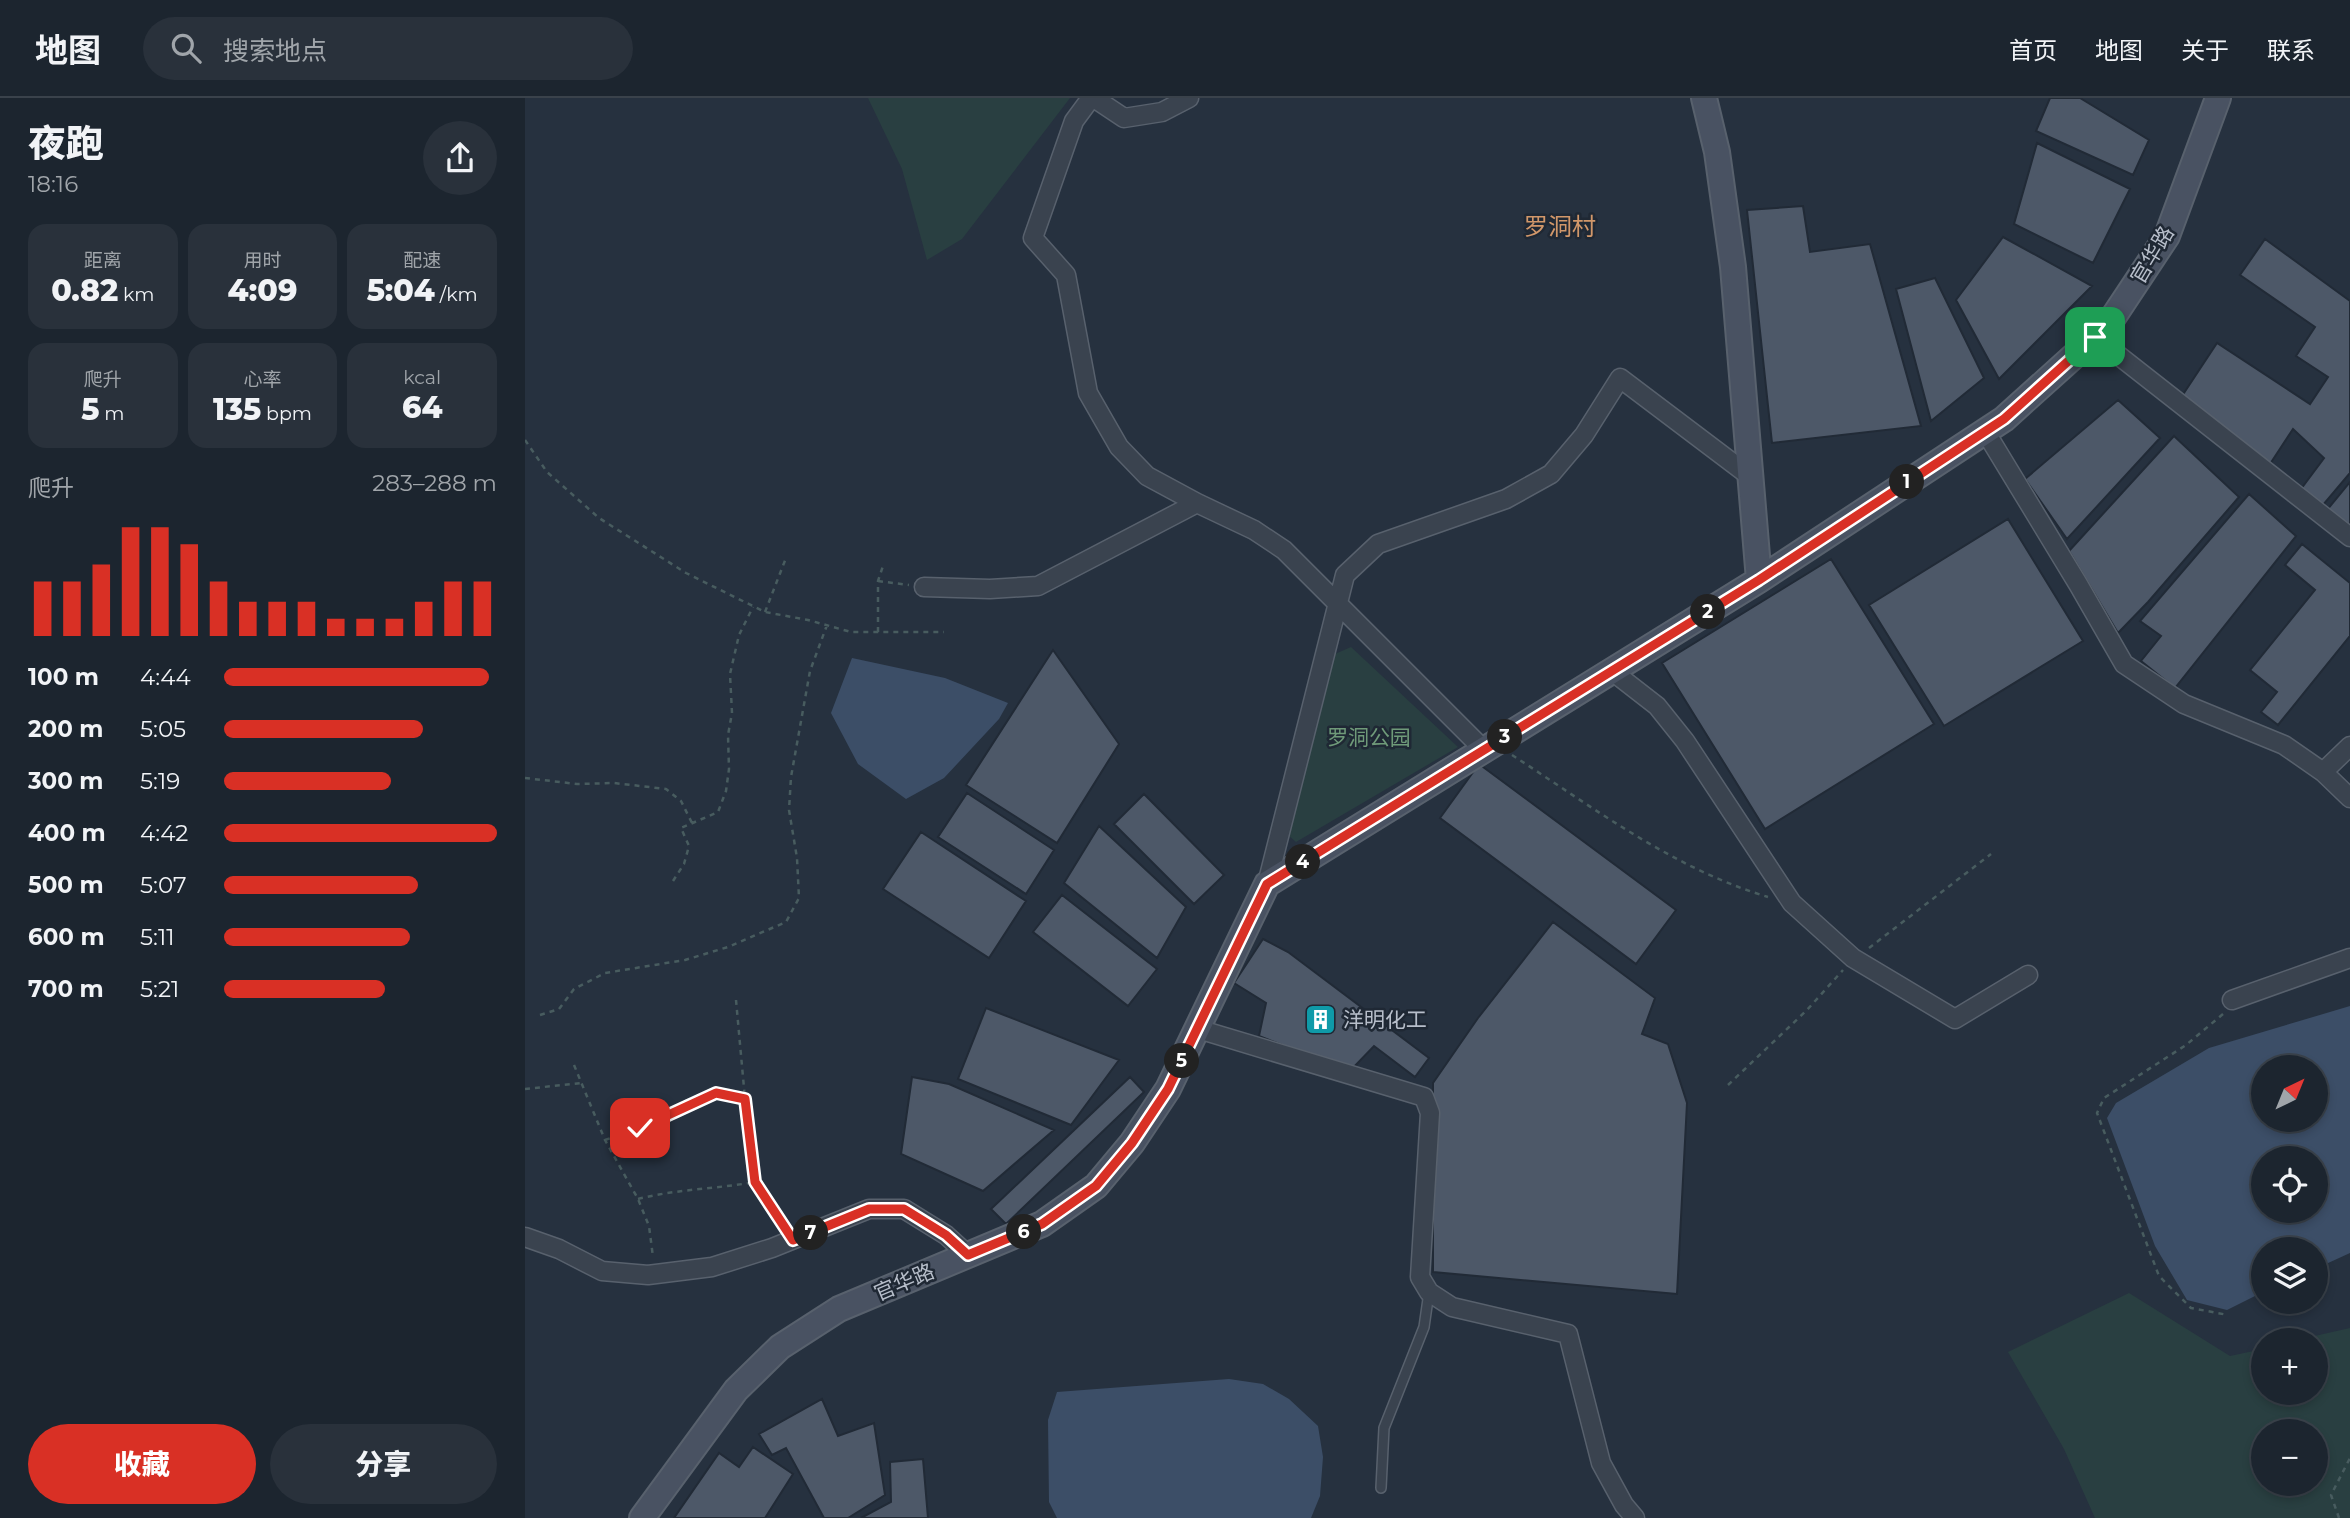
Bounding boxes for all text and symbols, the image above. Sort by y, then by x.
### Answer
search box [143,17,633,80]
icon: search [167,29,205,67]
text: 地图 [35,30,101,70]
text: 搜索地点 [223,35,327,67]
text: 首页 [2009,36,2057,65]
text: 地图 [2095,36,2143,65]
text: 关于 [2181,36,2229,65]
text: 联系 [2267,36,2315,65]
text: 夜跑 [28,120,104,167]
button: share [423,121,497,195]
text: 18:16 [28,170,78,198]
district label: 罗洞村 [1524,212,1596,241]
street label: 官华路 [2125,222,2179,288]
text: 距离 [84,249,122,272]
text: 用时 [243,249,282,272]
text: 配速 [403,249,441,272]
text: 0.82 [51,272,118,309]
text: 4:09 [228,272,297,309]
text: 5:04 [367,272,435,309]
text: km [118,283,154,306]
text: /km [435,283,478,306]
pin [2065,307,2125,367]
icon: arrive [2076,318,2114,356]
text: kcal [403,366,441,389]
text: 爬升 [84,368,122,391]
text: 心率 [243,368,282,391]
text: 64 [402,389,442,426]
text: 5 [81,391,99,428]
text: 135 [213,391,261,428]
text: m [99,402,125,425]
text: bpm [261,402,312,425]
pin: 1 [1889,464,1925,500]
text: 283–288 m [372,469,497,497]
text: 1 [1903,470,1910,493]
text: 爬升 [28,474,74,502]
pin: 2 [1691,594,1725,630]
text: 2 [1702,600,1713,623]
text: 100 m [28,663,99,691]
text: 4:44 [140,663,191,691]
text: 200 m [28,715,103,743]
text: 5:05 [140,715,186,743]
pin: 3 [1487,720,1523,754]
park label: 罗洞公园 [1327,725,1411,750]
text: 3 [1499,725,1510,748]
text: 300 m [28,767,104,795]
text: 5:19 [140,767,180,795]
text: 400 m [28,819,106,847]
text: 4:42 [140,819,188,847]
pin: 4 [1285,844,1321,880]
text: 4 [1296,850,1309,873]
text: 500 m [28,871,104,899]
text: 5:07 [140,871,187,899]
text: 600 m [28,923,105,951]
text: 5:11 [140,923,175,951]
text: 700 m [28,975,104,1003]
text: 5:21 [140,975,179,1003]
building icon: 洋明化工 [1303,1002,1337,1036]
place label: 洋明化工 [1343,1007,1427,1032]
pin: 5 [1165,1044,1199,1079]
text: 5 [1176,1049,1187,1072]
north arrow [2251,1055,2327,1132]
map controls [2251,1055,2328,1496]
pin [610,1098,670,1158]
icon: check [621,1109,659,1147]
button: locate [2251,1146,2328,1223]
pin: 6 [1007,1214,1041,1250]
pin: 7 [793,1216,829,1250]
text: 6 [1017,1220,1030,1243]
text: 7 [805,1221,816,1244]
button: layers [2251,1237,2328,1314]
street label: 官华路 [870,1258,938,1306]
button: + [2251,1328,2328,1405]
button: − [2251,1419,2328,1496]
button: 收藏 [28,1424,256,1504]
button: 分享 [270,1424,497,1504]

